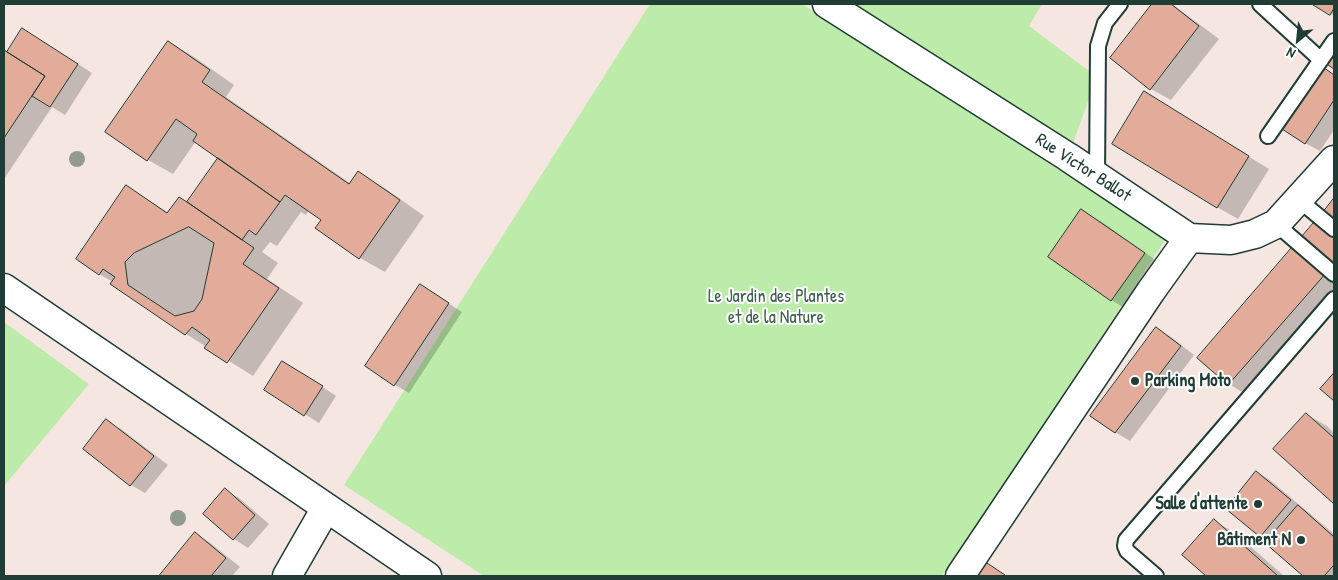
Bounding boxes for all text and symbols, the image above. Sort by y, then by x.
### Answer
north arrow [1273,15,1323,65]
text: N [1283,44,1298,64]
street label: Rue Victor Ballot [1031,129,1135,207]
park label: Le Jardin des Plantes et de la Nature [708,286,844,328]
place label: Parking Moto [1145,370,1231,392]
marker: Parking Moto [1129,375,1141,387]
place label: Salle d'attente [1156,493,1248,515]
marker: Salle d'attente [1252,498,1264,510]
place label: Bâtiment N [1217,529,1291,551]
marker: Bâtiment N [1295,534,1307,546]

